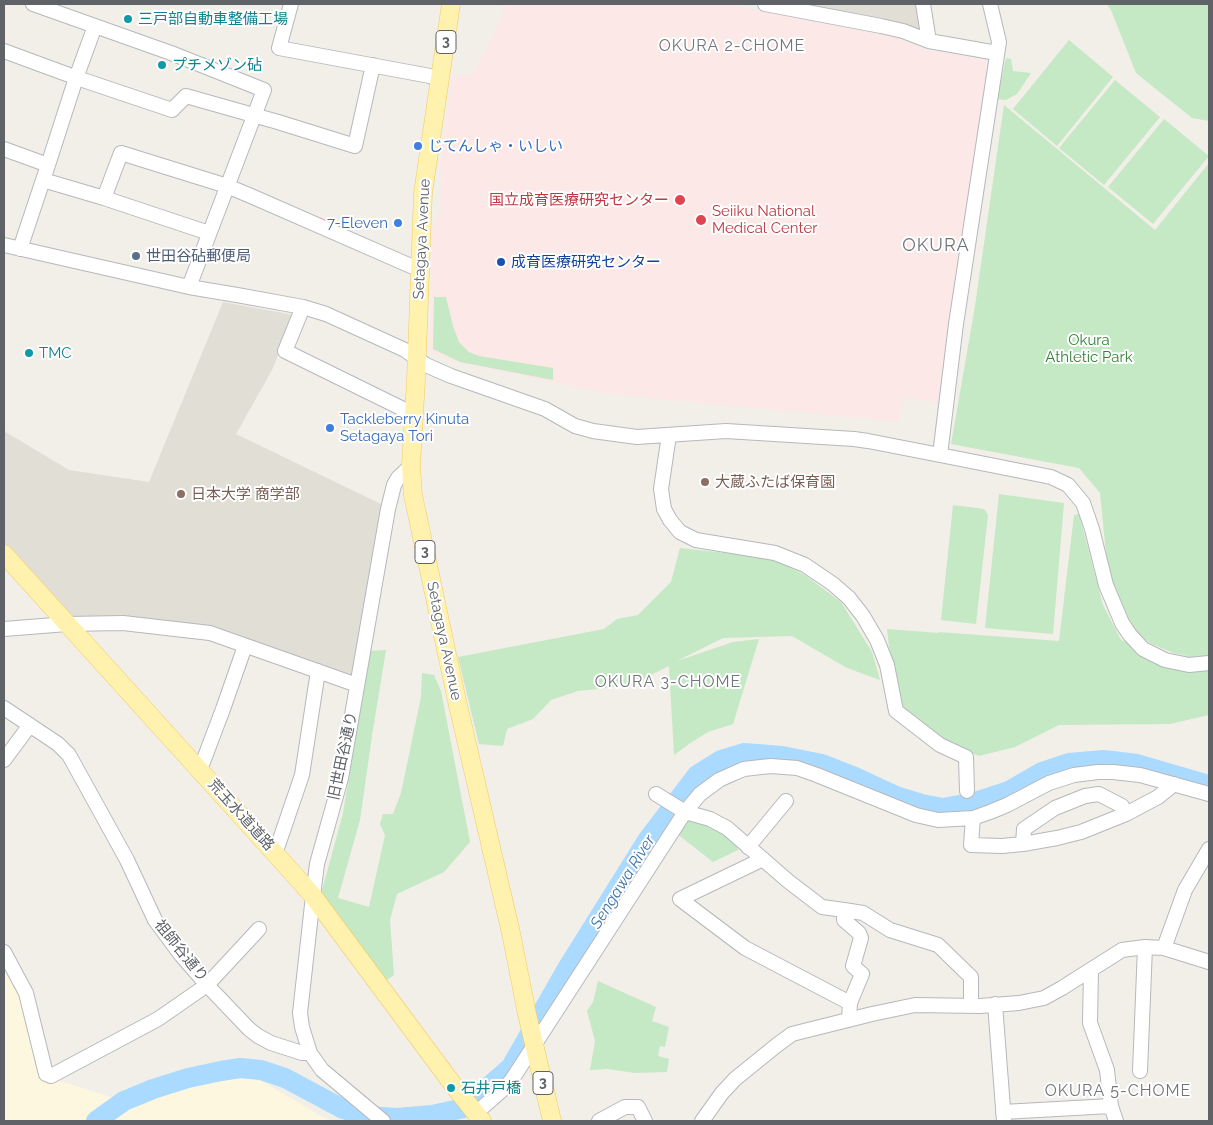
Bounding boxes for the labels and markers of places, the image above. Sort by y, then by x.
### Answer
place label: 三戸部自動車整備工場 [138,10,288,28]
marker: 三戸部自動車整備工場 [122,13,134,25]
place label: プチメゾン砧 [172,56,262,74]
marker: プチメゾン砧 [156,59,168,71]
place label: じてんしゃ・いしい [428,137,563,155]
marker: じてんしゃ・いしい [412,140,424,152]
place label: 国立成育医療研究センター [489,191,669,209]
marker: 国立成育医療研究センター [673,193,687,207]
place label: Seiiku National Medical Center [712,202,817,237]
marker: Seiiku National Medical Center [694,213,708,227]
place label: 7-Eleven [327,214,388,232]
marker: 7-Eleven [392,217,404,229]
place label: 世田谷砧郵便局 [146,247,251,265]
marker: 世田谷砧郵便局 [130,250,142,262]
place label: 成育医療研究センター [511,253,661,271]
marker: 成育医療研究センター [495,256,507,268]
place label: TMC [39,344,72,362]
marker: TMC [23,347,35,359]
place label: Tackleberry Kinuta Setagaya Tori [340,410,469,445]
marker: Tackleberry Kinuta Setagaya Tori [324,422,336,434]
place label: 大蔵ふたば保育園 [715,473,835,491]
marker: 大蔵ふたば保育園 [699,476,711,488]
place label: 日本大学 商学部 [191,485,300,503]
marker: 日本大学 商学部 [175,488,187,500]
place label: 石井戸橋 [461,1079,521,1097]
marker: 石井戸橋 [445,1082,457,1094]

